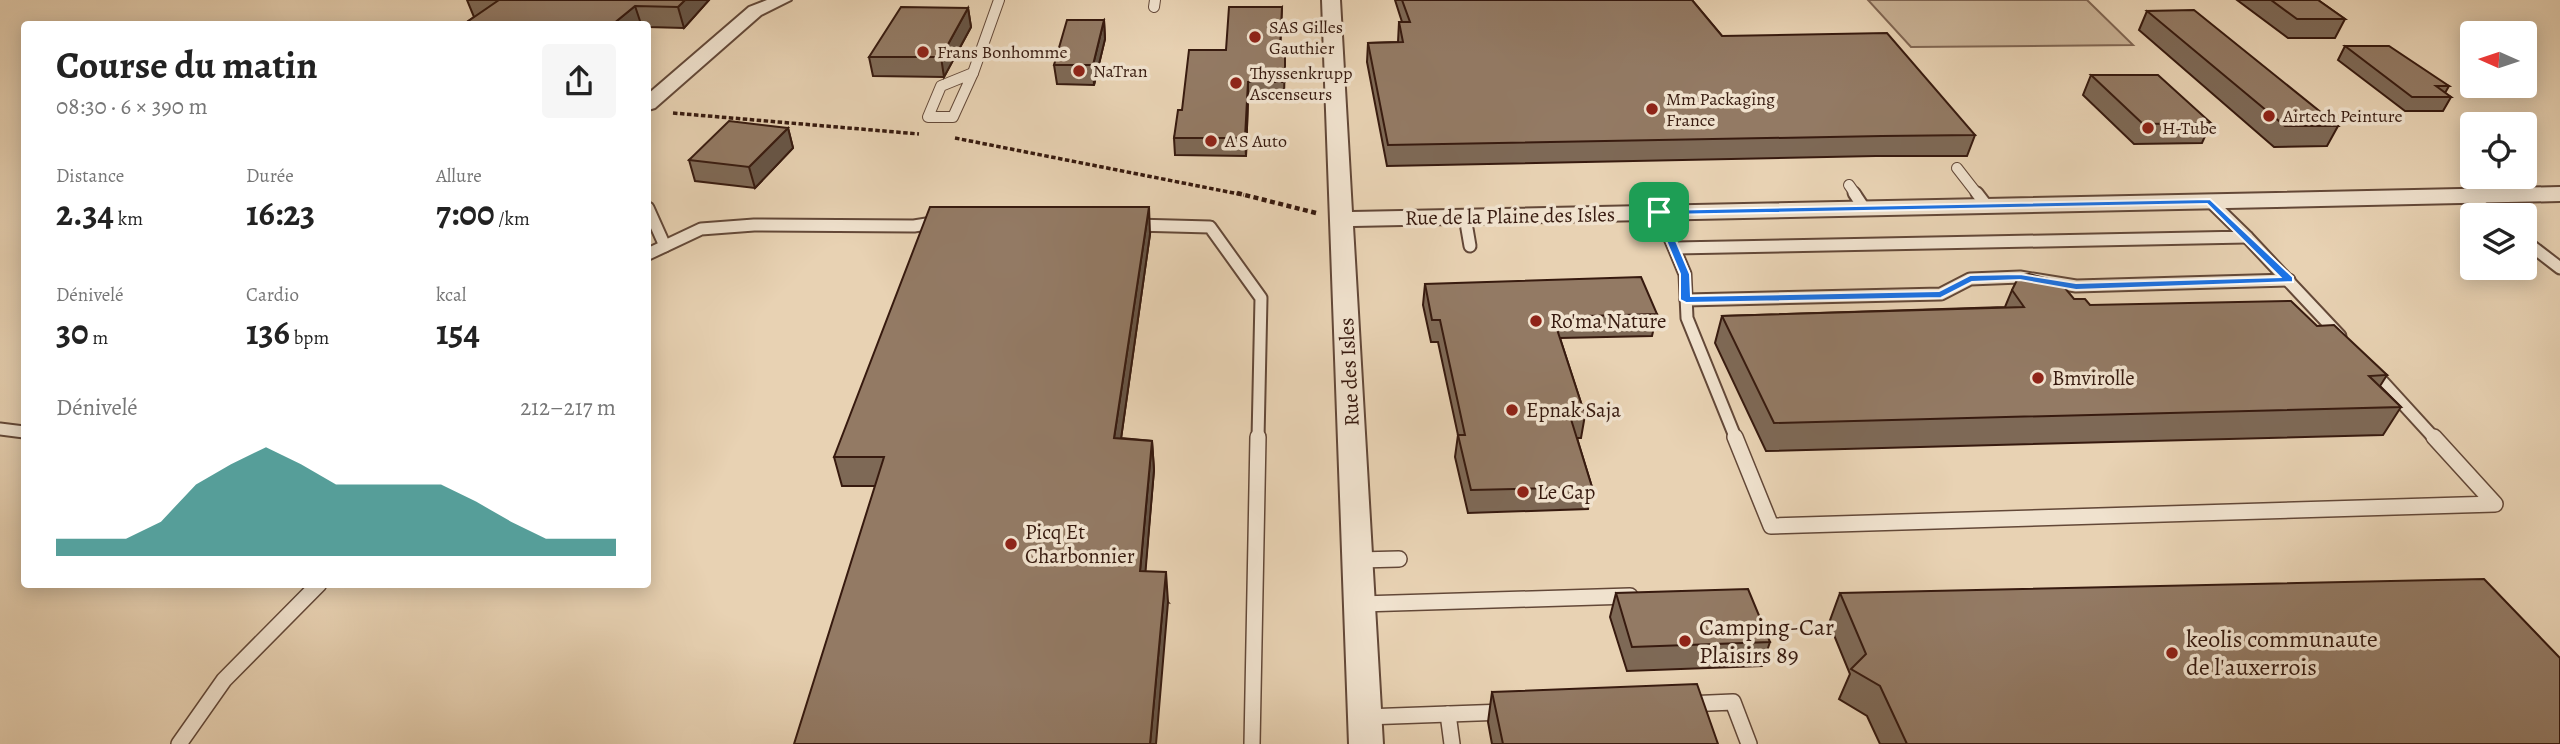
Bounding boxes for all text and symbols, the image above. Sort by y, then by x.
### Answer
place label: SAS Gilles Gauthier [1269,15,1343,60]
north arrow [2460,21,2538,98]
map controls [2460,21,2537,280]
marker: SAS Gilles Gauthier [1247,29,1263,45]
text: Course du matin [56,39,318,91]
place label: Frans Bonhomme [937,40,1068,64]
button: share [542,44,616,118]
marker: Frans Bonhomme [915,44,931,60]
place label: NaTran [1093,59,1148,83]
place label: Thyssenkrupp Ascenseurs [1249,61,1353,106]
marker: NaTran [1071,63,1087,79]
marker: Thyssenkrupp Ascenseurs [1228,75,1244,91]
place label: Mm Packaging France [1666,87,1775,132]
text: 08:30 · 6 × 390 m [56,91,208,122]
marker: Mm Packaging France [1644,101,1660,117]
place label: Airtech Peinture [2282,104,2403,128]
marker: Airtech Peinture [2261,108,2277,124]
button: locate [2460,112,2537,189]
place label: H-Tube [2162,116,2217,140]
marker: H-Tube [2140,120,2156,136]
place label: A S Auto [1224,129,1287,153]
marker: A S Auto [1203,133,1219,149]
text: Distance [56,163,124,189]
text: Durée [246,163,294,189]
text: Allure [436,163,482,189]
pin [1629,182,1689,242]
text: 2.34 [56,189,114,237]
text: 16:23 [246,189,315,237]
text: 7:00 [436,189,495,237]
icon: arrive [1640,193,1678,231]
street label: Rue de la Plaine des Isles [1405,200,1615,232]
button: layers [2460,203,2537,280]
text: km [114,206,143,232]
text: /km [495,206,530,232]
text: Dénivelé [56,282,123,308]
text: Cardio [246,282,299,308]
text: kcal [436,282,466,308]
place label: Ro'ma Nature [1550,307,1667,335]
text: 30 [56,308,89,356]
text: 136 [246,308,290,356]
text: 154 [436,308,480,356]
marker: Ro'ma Nature [1528,313,1544,329]
street label: Rue des Isles [1332,317,1366,427]
text: m [89,325,108,351]
text: bpm [290,325,329,351]
place label: Bmvirolle [2052,364,2135,392]
marker: Bmvirolle [2030,370,2046,386]
text: Dénivelé [56,392,138,423]
text: 212–217 m [520,392,616,423]
place label: Epnak Saja [1526,396,1621,424]
marker: Epnak Saja [1504,402,1520,418]
place label: Le Cap [1537,478,1595,506]
marker: Le Cap [1515,484,1531,500]
place label: Picq Et Charbonnier [1025,518,1135,570]
marker: Picq Et Charbonnier [1003,536,1019,552]
place label: Camping-Car Plaisirs 89 [1699,611,1834,671]
place label: keolis communaute de l'auxerrois [2186,623,2378,683]
marker: Camping-Car Plaisirs 89 [1677,633,1693,649]
marker: keolis communaute de l'auxerrois [2164,645,2180,661]

